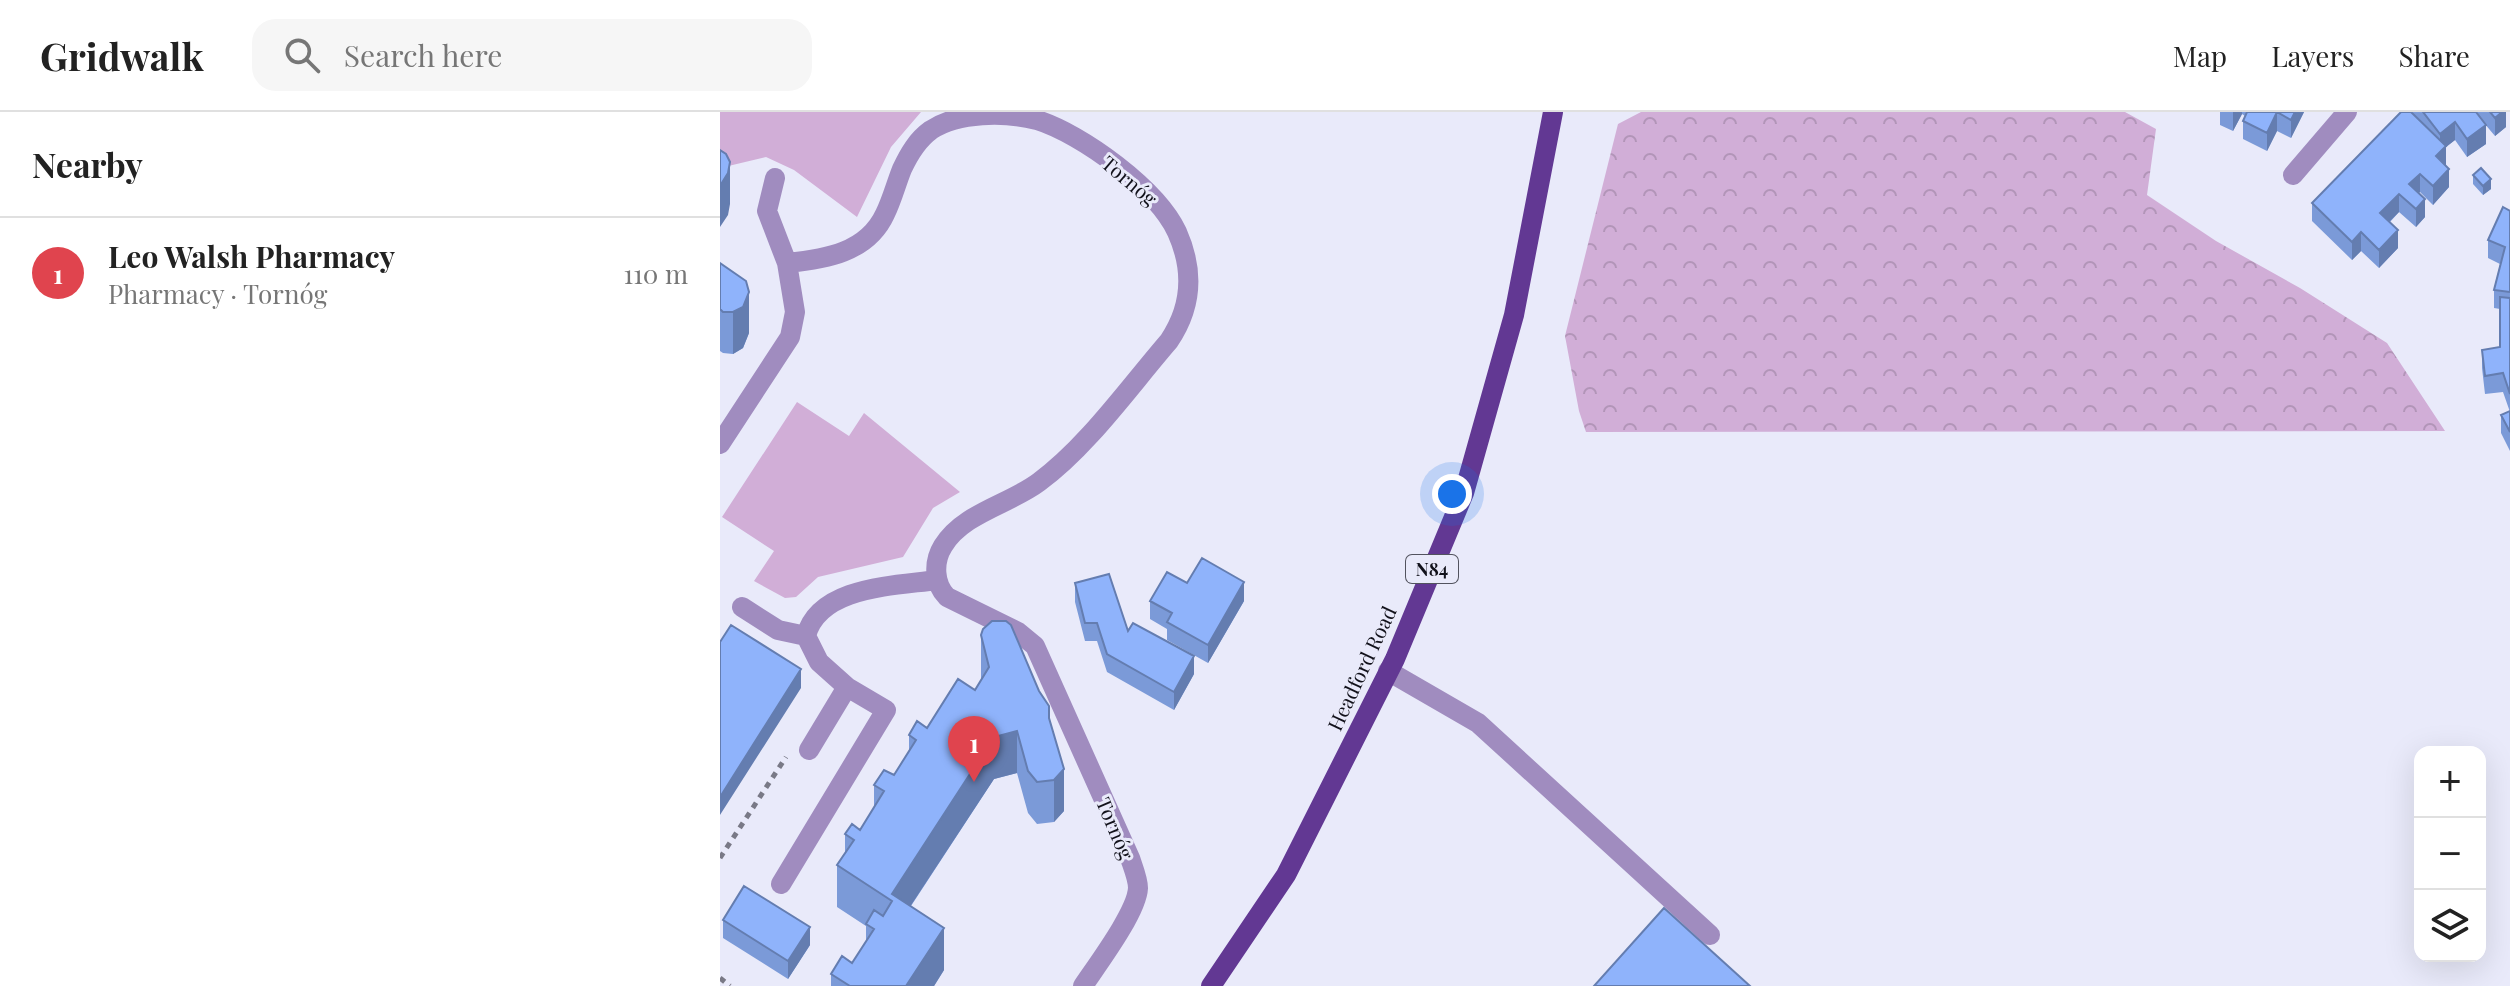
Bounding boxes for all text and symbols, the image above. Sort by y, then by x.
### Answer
search box [252,19,812,91]
text: Gridwalk [40,30,204,81]
icon: search [280,33,324,77]
text: Search here [344,35,502,75]
text: Map [2173,37,2227,74]
text: Layers [2271,37,2354,74]
text: Share [2398,37,2470,74]
text: Nearby [32,141,143,187]
street label: Tornóg [1096,149,1164,211]
text: Leo Walsh Pharmacy [108,236,395,276]
text: 1 [53,256,63,291]
text: 110 m [624,256,688,291]
text: Pharmacy · Tornóg [108,276,327,311]
your location [1432,474,1472,514]
road number: N84 [1406,555,1458,583]
street label: Headford Road [1320,601,1402,735]
pin: 1 [948,716,1000,782]
map controls [2414,746,2486,962]
button: + [2414,746,2486,818]
street label: Tornóg [1091,793,1141,864]
button: − [2414,818,2486,890]
button: layers [2414,890,2486,962]

